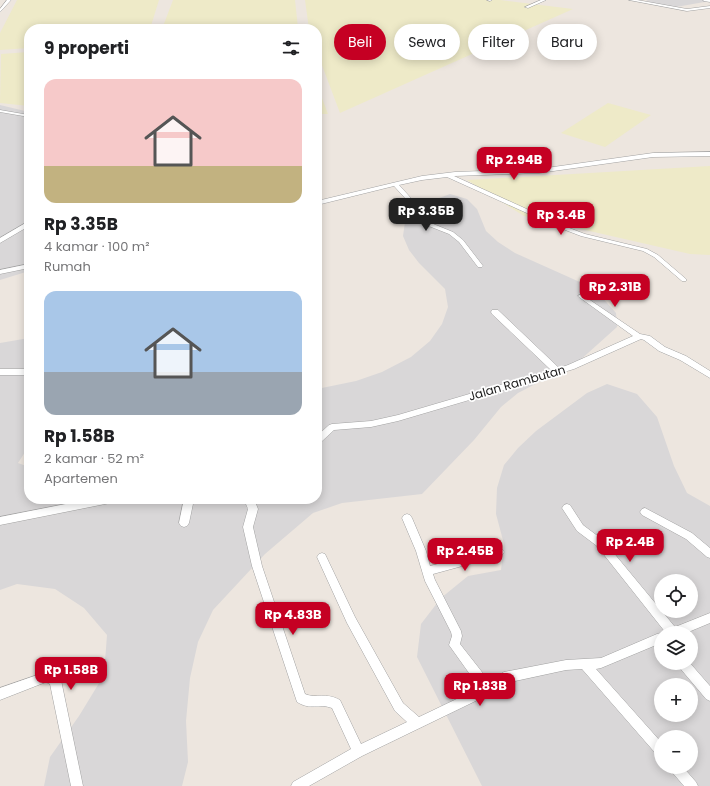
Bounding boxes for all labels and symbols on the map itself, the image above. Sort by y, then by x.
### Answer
pin: Rp 2.94B [473,147,555,181]
pin: Rp 3.35B [385,198,467,232]
pin: Rp 3.4B [524,202,598,236]
pin: Rp 2.31B [574,274,656,308]
street label: Jalan Rambutan [466,361,567,404]
pin: Rp 2.4B [593,529,667,563]
pin: Rp 2.45B [424,538,506,572]
pin: Rp 4.83B [252,602,334,636]
pin: Rp 1.58B [30,657,112,691]
pin: Rp 1.83B [439,673,521,707]

